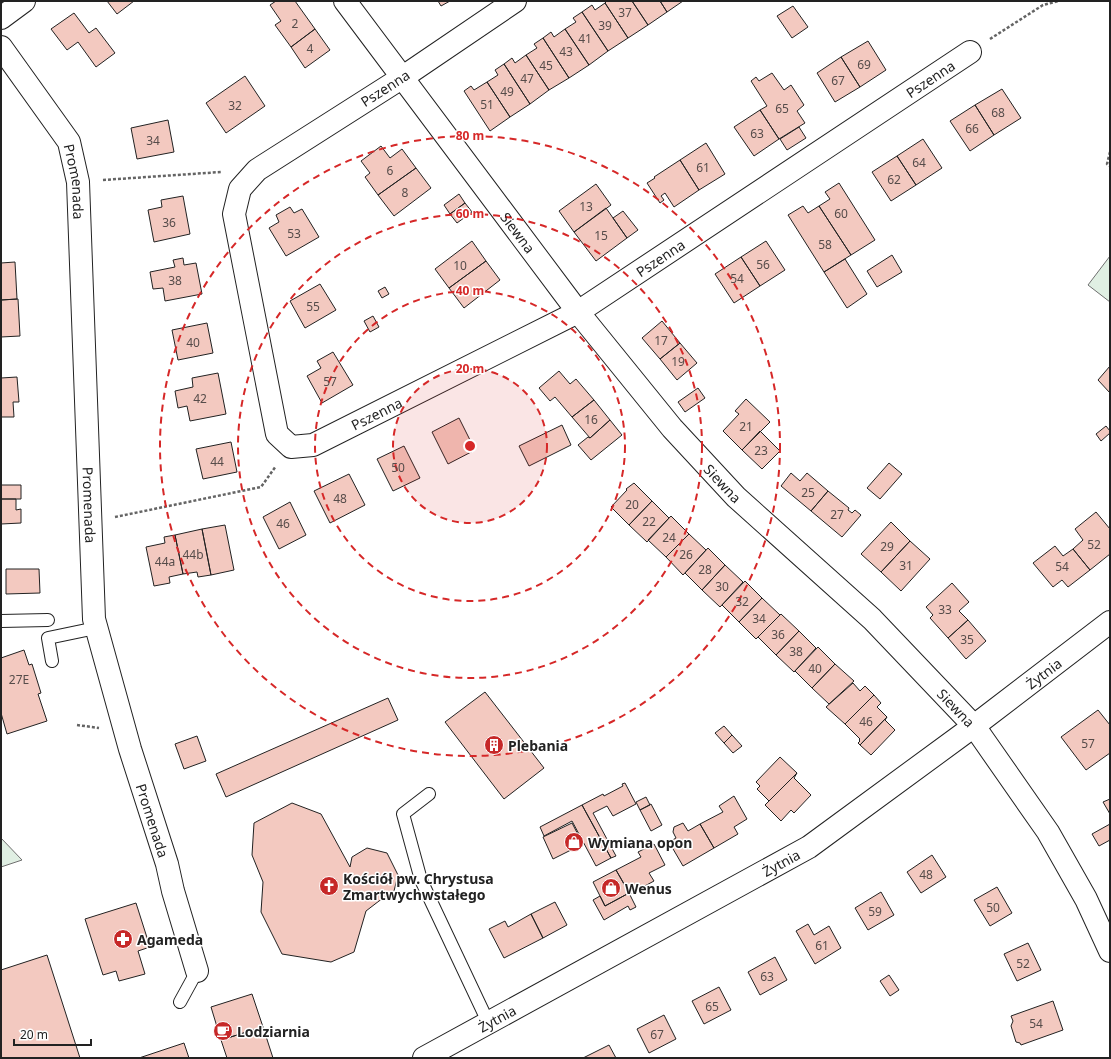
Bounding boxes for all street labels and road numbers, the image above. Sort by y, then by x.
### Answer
street label: Pszenna [902,55,958,102]
street label: Pszenna [357,65,413,111]
street label: Promenada [60,142,89,220]
street label: Siewna [497,208,540,257]
street label: Pszenna [632,234,688,281]
street label: Pszenna [348,392,405,434]
street label: Siewna [700,460,745,507]
street label: Promenada [79,466,101,544]
street label: Żytnia [1022,653,1065,693]
street label: Siewna [933,684,979,731]
street label: Promenada [132,781,174,860]
street label: Żytnia [759,844,803,880]
street label: Żytnia [475,1000,519,1036]

